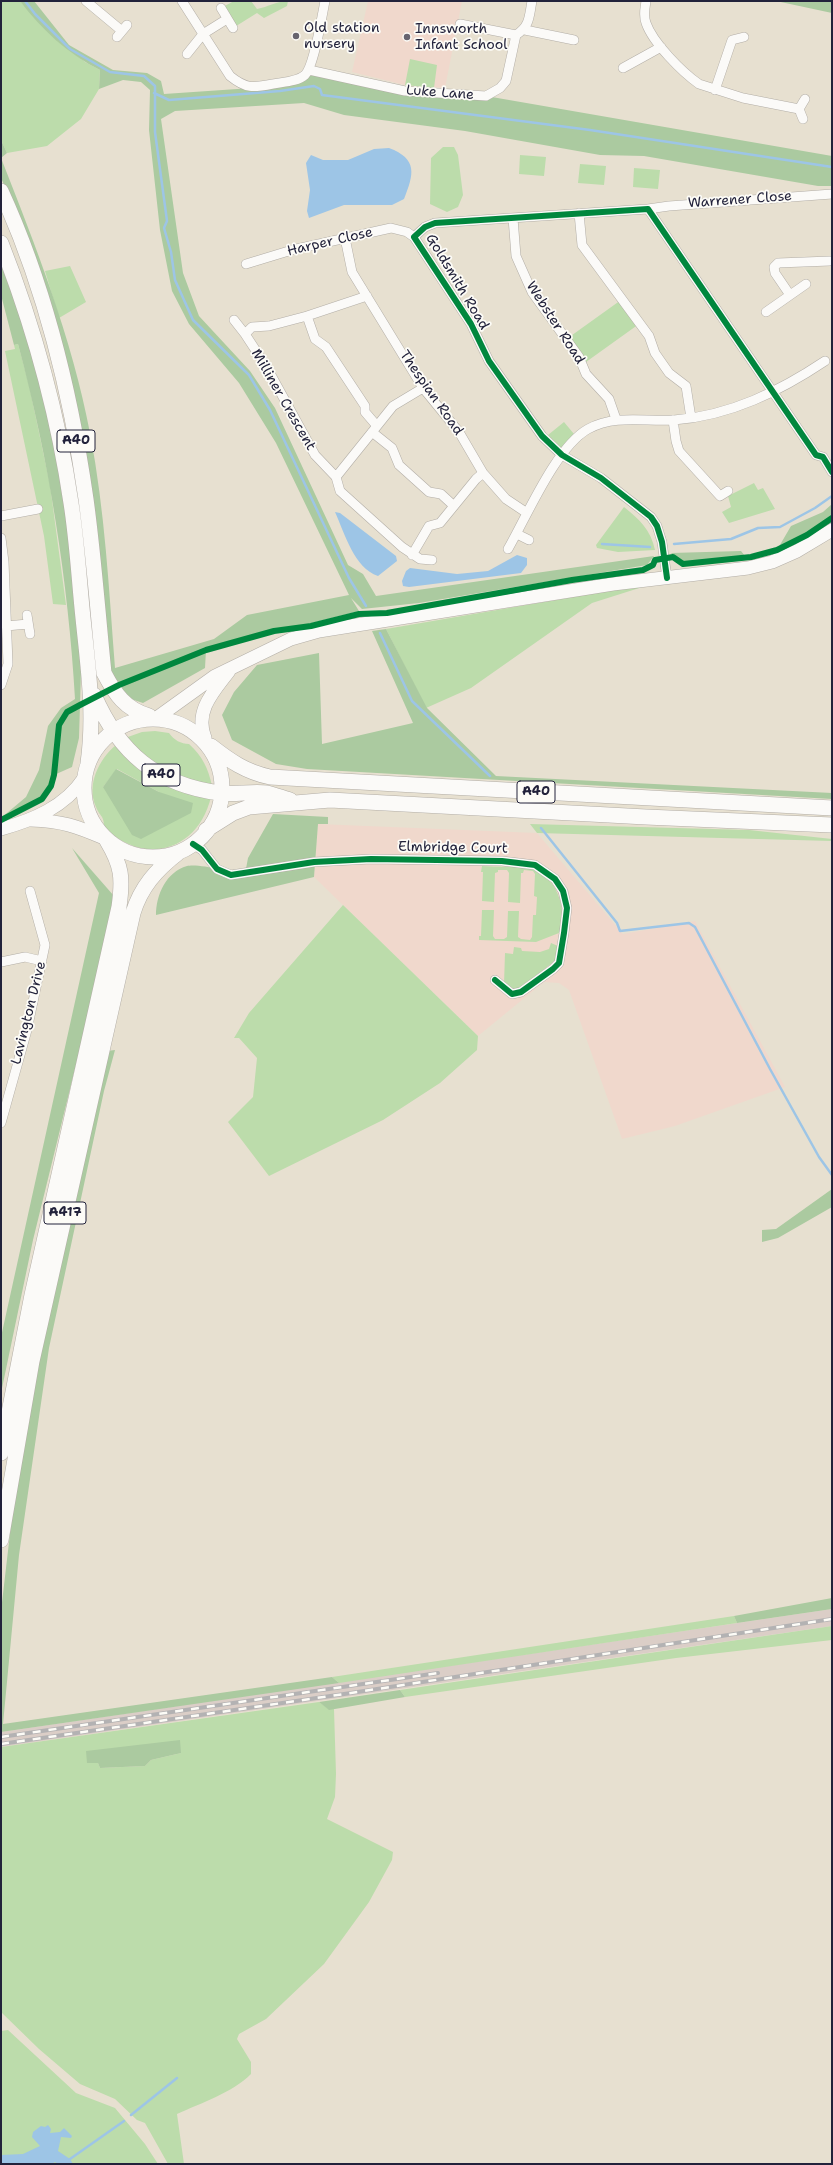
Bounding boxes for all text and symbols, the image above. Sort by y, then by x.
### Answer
place label: Old station nursery [304,20,379,52]
place label: Innsworth Infant School [415,21,507,54]
marker: Old station nursery [291,31,301,41]
marker: Innsworth Infant School [402,32,412,42]
street label: Luke Lane [405,82,475,104]
street label: Warrener Close [687,188,793,212]
street label: Harper Close [286,224,374,260]
street label: Goldsmith Road [422,231,492,333]
street label: Webster Road [522,278,588,368]
street label: Milliner Crescent [247,346,319,454]
street label: Thespian Road [396,347,466,439]
road number: A40 [57,430,95,452]
road number: A40 [142,764,180,786]
road number: A40 [517,781,555,803]
street label: Elmbridge Court [398,839,508,857]
street label: Lavington Drive [8,960,50,1066]
road number: A417 [44,1202,86,1224]

